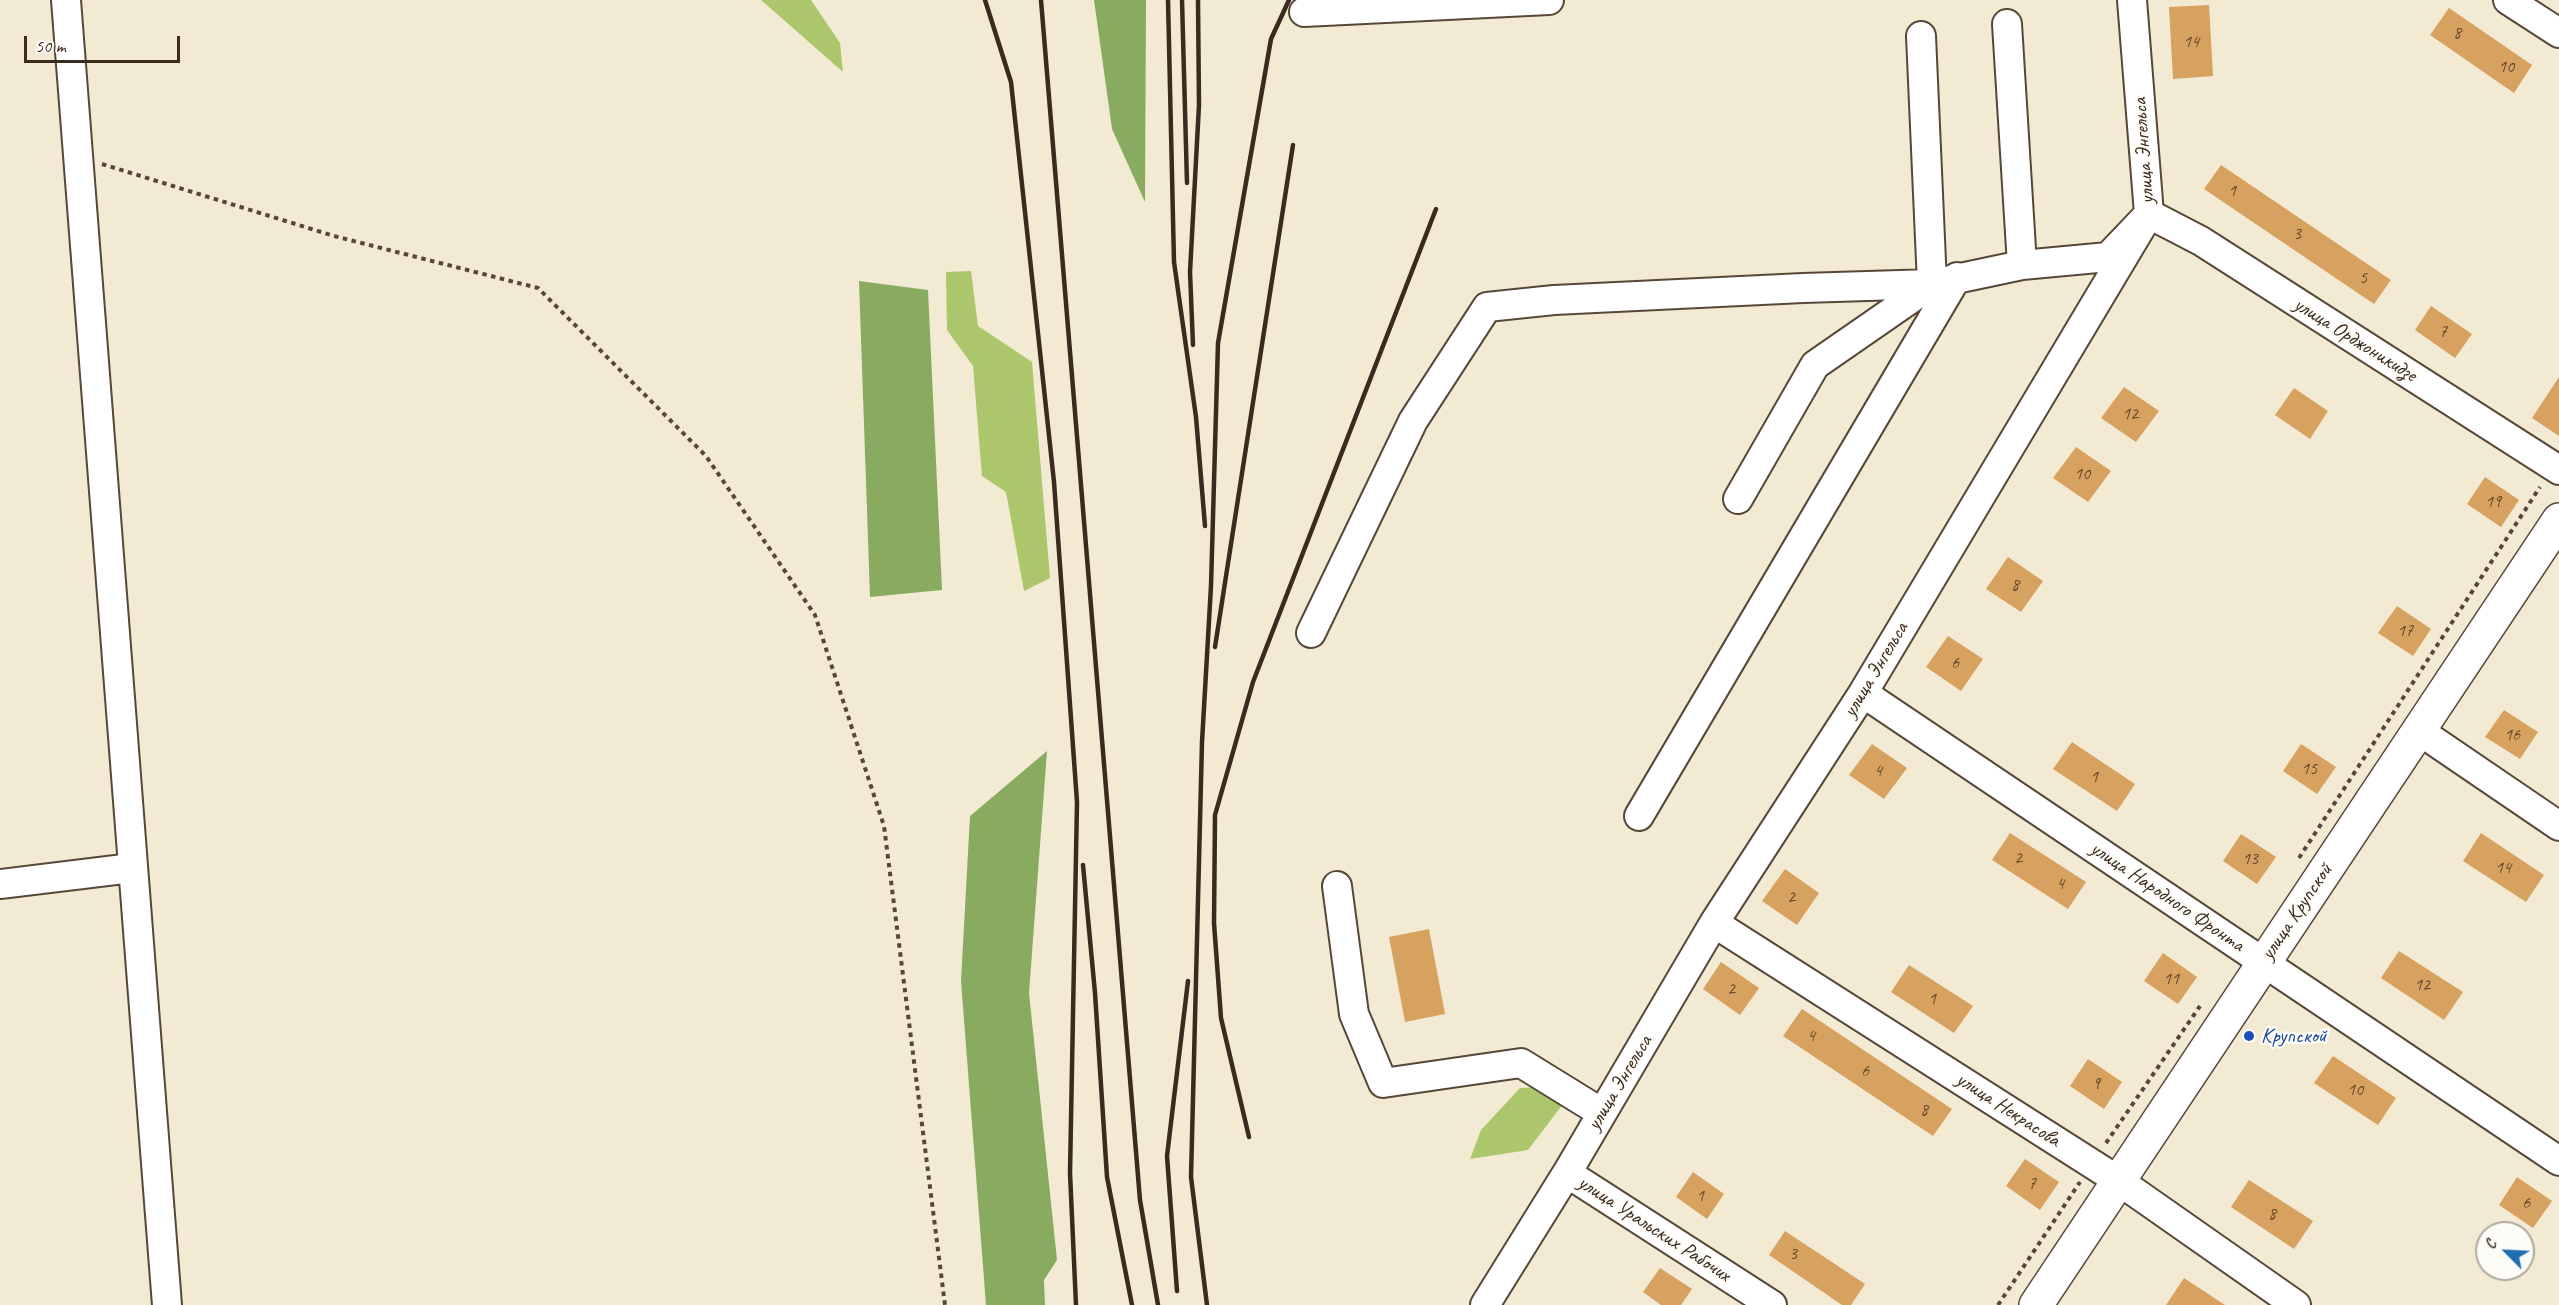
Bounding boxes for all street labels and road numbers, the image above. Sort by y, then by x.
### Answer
street label: улица Энгельса [2128,97,2160,205]
street label: улица Орджоникидзе [2289,292,2421,388]
street label: улица Энгельса [1838,618,1914,722]
street label: улица Народного Фронта [2085,836,2249,958]
street label: улица Крупской [2256,859,2338,965]
street label: улица Энгельса [1582,1031,1658,1135]
street label: улица Некрасова [1951,1067,2065,1153]
street label: улица Уральских Рабочих [1573,1170,1735,1288]

